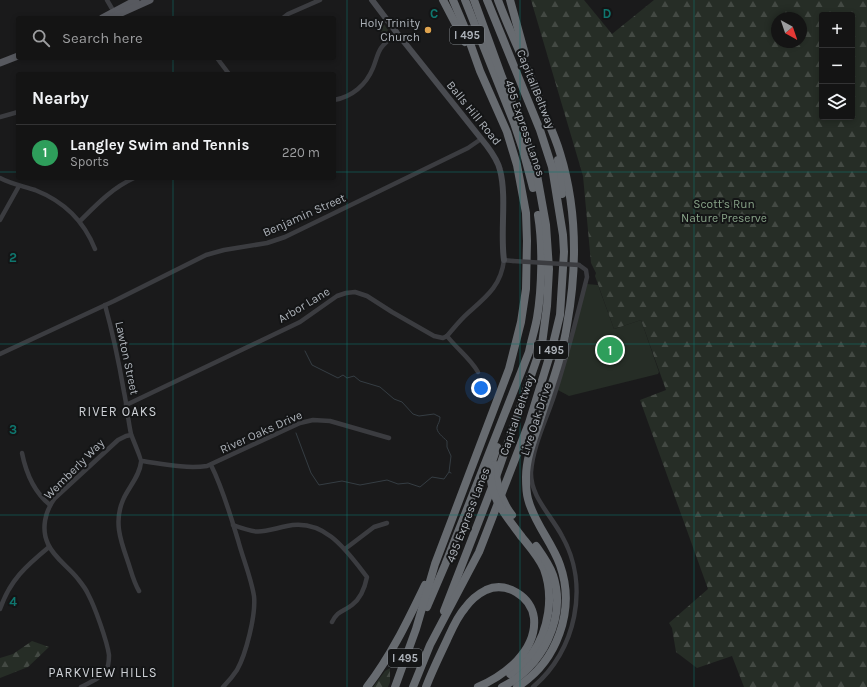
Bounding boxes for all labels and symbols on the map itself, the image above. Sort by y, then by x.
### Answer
text: C [430,6,438,21]
text: D [603,6,612,21]
north arrow [771,12,807,48]
place label: Holy Trinity Church [360,16,420,44]
marker: Holy Trinity Church [423,25,433,35]
road number: I 495 [450,26,484,44]
street label: Capital Beltway [514,47,558,131]
street label: Balls Hill Road [444,78,504,148]
street label: 495 Express Lanes [502,78,548,178]
street label: Benjamin Street [260,190,348,240]
park label: Scott's Run Nature Preserve [681,197,767,225]
text: 2 [9,250,17,265]
street label: Arbor Lane [276,284,332,326]
street label: Lawton Street [112,320,142,397]
pin: 1 [597,335,623,365]
road number: I 495 [534,341,568,359]
street label: Capital Beltway [497,372,537,457]
your location [471,378,491,398]
street label: Live Oak Drive [518,381,554,457]
district label: RIVER OAKS [79,404,157,419]
street label: River Oaks Drive [218,408,304,456]
text: 3 [9,422,17,437]
street label: Wemberly Way [41,436,107,502]
street label: 495 Express Lanes [443,465,493,565]
text: 4 [9,594,17,609]
road number: I 495 [388,649,422,667]
district label: PARKVIEW HILLS [48,665,158,680]

